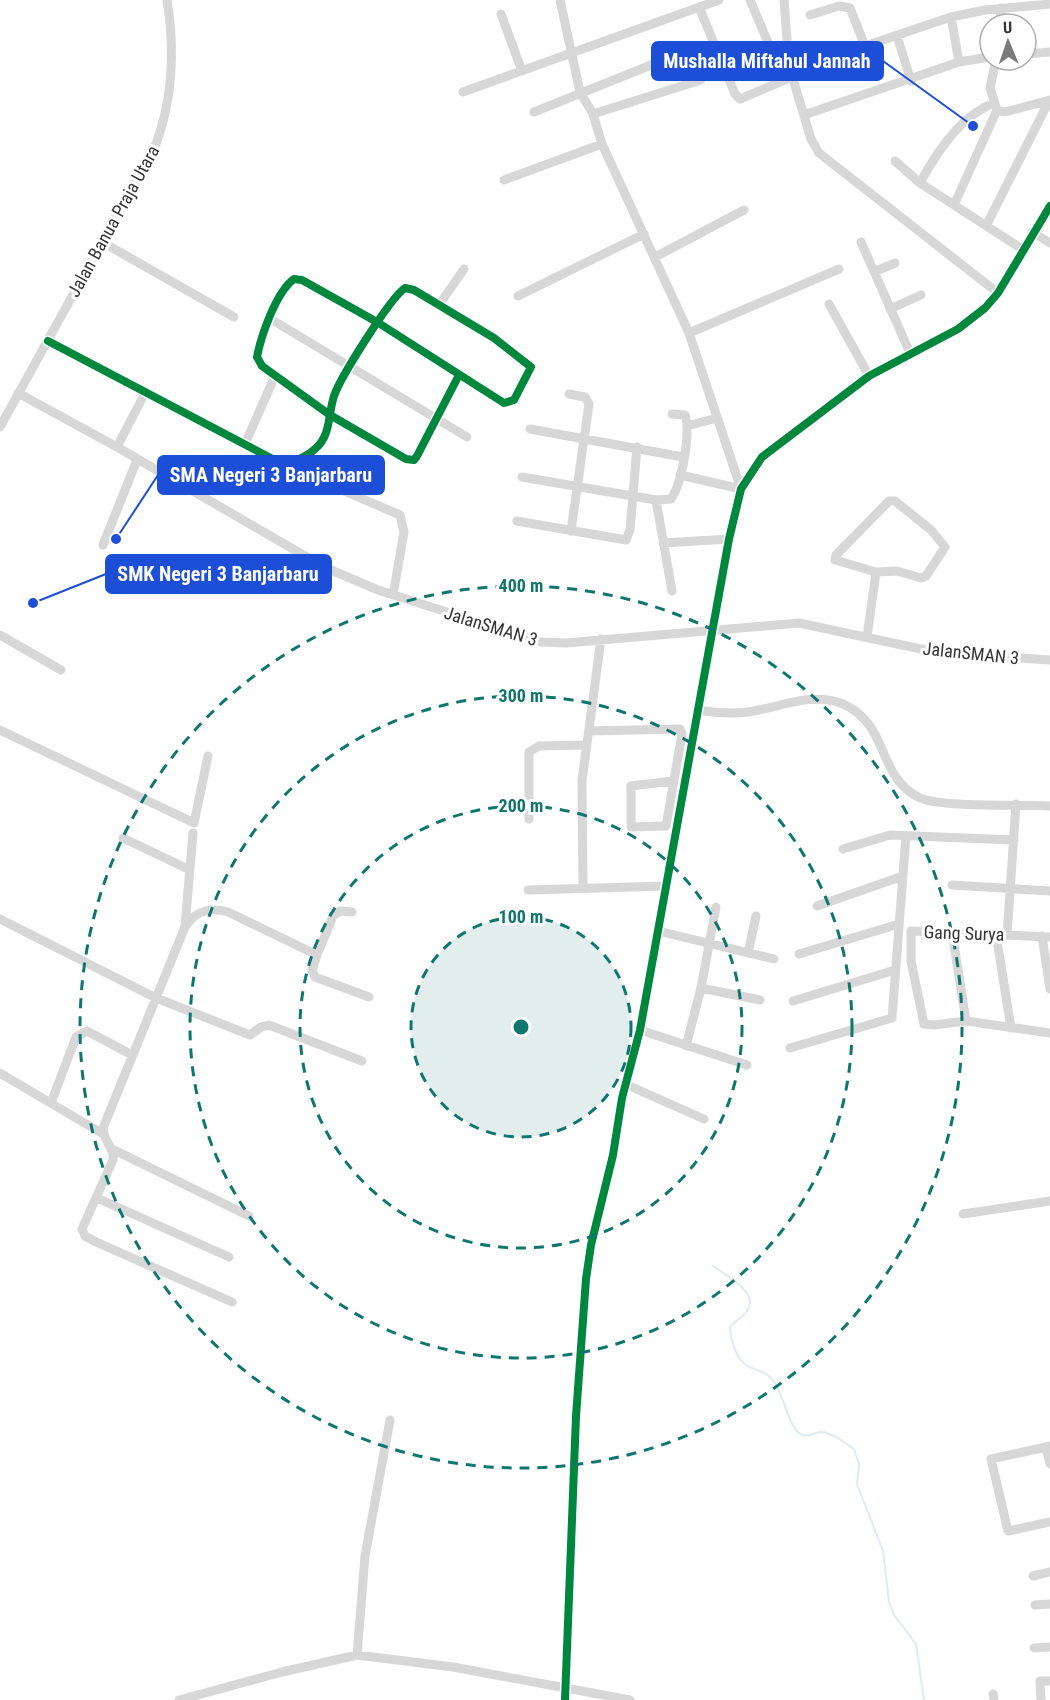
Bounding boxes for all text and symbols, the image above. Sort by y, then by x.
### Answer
north arrow [978,12,1038,72]
text: U [1003,18,1012,37]
callout: Mushalla Miftahul Jannah [652,42,883,80]
text: Mushalla Miftahul Jannah [663,49,871,73]
street label: Jalan Banua Praja Utara [63,142,163,300]
callout: SMA Negeri 3 Banjarbaru [158,456,384,494]
text: SMA Negeri 3 Banjarbaru [170,463,372,487]
callout: SMK Negeri 3 Banjarbaru [106,555,331,593]
text: SMK Negeri 3 Banjarbaru [117,562,319,586]
text: 400 m [499,575,543,596]
street label: JalanSMAN 3 [442,602,540,650]
street label: JalanSMAN 3 [922,638,1020,668]
text: 300 m [499,685,543,706]
text: 200 m [499,795,543,816]
text: 100 m [499,906,543,927]
street label: Gang Surya [923,921,1005,945]
centre of rings [511,1017,531,1037]

